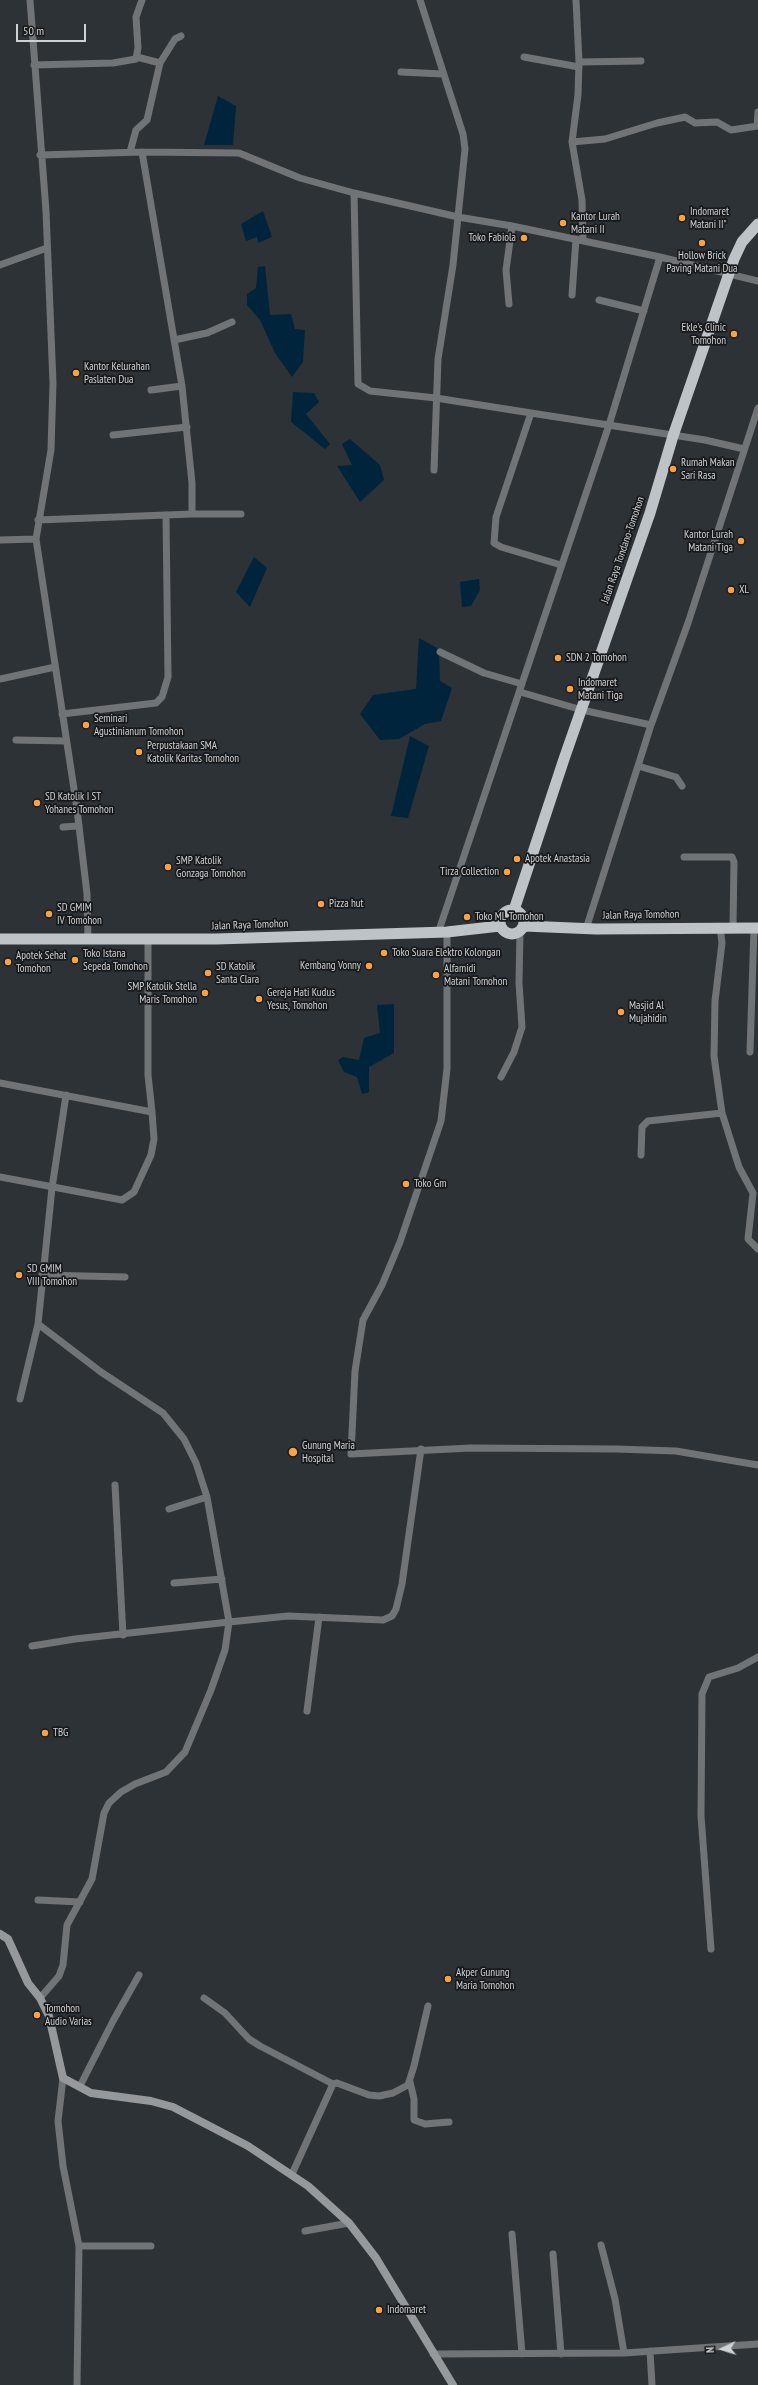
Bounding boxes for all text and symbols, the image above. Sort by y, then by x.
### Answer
scale bar [18,16,88,42]
text: 50 m [23,23,44,38]
place label: Indomaret Matani II" [690,205,729,231]
place label: Kantor Lurah Matani II [571,210,620,236]
marker: Indomaret Matani II" [677,213,687,223]
marker: Kantor Lurah Matani II [558,218,568,228]
place label: Toko Fabiola [468,231,516,245]
marker: Toko Fabiola [519,233,529,243]
marker: Hollow Brick Paving Matani Dua [697,238,707,248]
place label: Hollow Brick Paving Matani Dua [667,249,737,275]
place label: Ekle's Clinic Tomohon [681,321,726,347]
marker: Ekle's Clinic Tomohon [729,329,739,339]
place label: Kantor Kelurahan Paslaten Dua [84,360,150,386]
marker: Kantor Kelurahan Paslaten Dua [71,368,81,378]
place label: Rumah Makan Sari Rasa [681,456,735,482]
marker: Rumah Makan Sari Rasa [668,464,678,474]
street label: Jalan Raya Tondano-Tomohon [599,495,647,605]
place label: Kantor Lurah Matani Tiga [684,528,733,554]
marker: Kantor Lurah Matani Tiga [736,536,746,546]
place label: XL [739,583,749,597]
marker: XL [726,585,736,595]
place label: SDN 2 Tomohon [566,651,627,665]
marker: SDN 2 Tomohon [553,653,563,663]
place label: Indomaret Matani Tiga [578,676,623,702]
marker: Indomaret Matani Tiga [565,684,575,694]
place label: Seminari Agustinianum Tomohon [94,712,183,738]
marker: Seminari Agustinianum Tomohon [81,720,91,730]
place label: Perpustakaan SMA Katolik Karitas Tomohon [147,739,239,765]
marker: Perpustakaan SMA Katolik Karitas Tomohon [134,747,144,757]
place label: SD Katolik I ST Yohanes Tomohon [45,790,113,816]
marker: SD Katolik I ST Yohanes Tomohon [32,798,42,808]
place label: Apotek Anastasia [525,852,590,866]
place label: SMP Katolik Gonzaga Tomohon [176,854,246,880]
marker: Apotek Anastasia [512,854,522,864]
marker: SMP Katolik Gonzaga Tomohon [163,862,173,872]
place label: Tirza Collection [440,865,499,879]
marker: Tirza Collection [502,867,512,877]
place label: Pizza hut [329,897,364,911]
marker: Pizza hut [316,899,326,909]
place label: SD GMIM IV Tomohon [57,901,102,927]
street label: Jalan Raya Tomohon [603,908,679,922]
marker: SD GMIM IV Tomohon [44,909,54,919]
place label: Toko ML Tomohon [475,910,544,924]
marker: Toko ML Tomohon [462,912,472,922]
street label: Jalan Raya Tomohon [211,917,289,933]
place label: Toko Suara Elektro Kolongan [392,946,500,960]
place label: Toko Istana Sepeda Tomohon [83,947,148,973]
marker: Toko Suara Elektro Kolongan [379,948,389,958]
place label: Apotek Sehat Tomohon [16,949,66,975]
marker: Toko Istana Sepeda Tomohon [70,955,80,965]
marker: Apotek Sehat Tomohon [3,957,13,967]
place label: Kembang Vonny [300,959,361,973]
place label: SD Katolik Santa Clara [216,960,259,986]
marker: Kembang Vonny [364,961,374,971]
place label: Alfamidi Matani Tomohon [444,962,507,988]
marker: SD Katolik Santa Clara [203,968,213,978]
marker: Alfamidi Matani Tomohon [431,970,441,980]
place label: SMP Katolik Stella Maris Tomohon [127,980,197,1006]
place label: Gereja Hati Kudus Yesus, Tomohon [267,986,335,1012]
marker: SMP Katolik Stella Maris Tomohon [200,988,210,998]
marker: Gereja Hati Kudus Yesus, Tomohon [254,994,264,1004]
place label: Masjid Al Mujahidin [629,999,667,1025]
marker: Masjid Al Mujahidin [616,1007,626,1017]
place label: Toko Gm [414,1177,446,1191]
marker: Toko Gm [401,1179,411,1189]
place label: SD GMIM VIII Tomohon [27,1262,77,1288]
marker: SD GMIM VIII Tomohon [14,1270,24,1280]
place label: Gunung Maria Hospital [302,1439,355,1465]
marker: Gunung Maria Hospital [287,1446,299,1458]
place label: TBG [53,1726,69,1740]
marker: TBG [40,1728,50,1738]
place label: Akper Gunung Maria Tomohon [456,1966,514,1992]
marker: Akper Gunung Maria Tomohon [443,1974,453,1984]
place label: Tomohon Audio Varias [45,2002,92,2028]
marker: Tomohon Audio Varias [32,2010,42,2020]
place label: Indomaret [387,2303,426,2317]
marker: Indomaret [374,2305,384,2315]
north arrow [702,2329,742,2369]
text: N [703,2346,717,2353]

